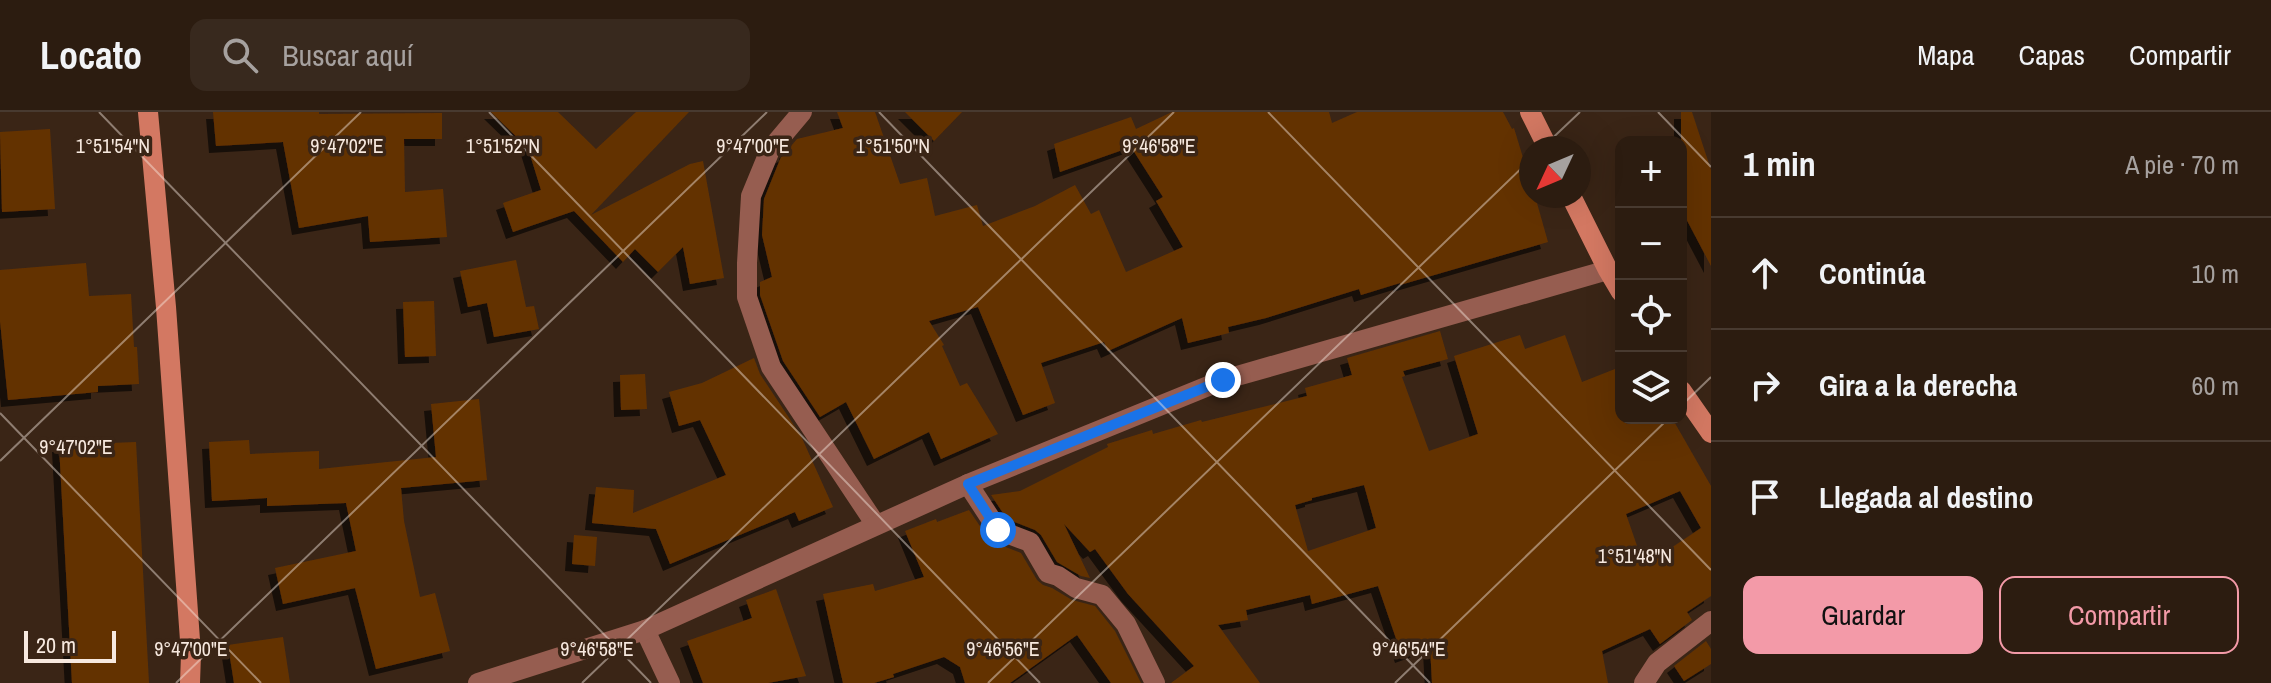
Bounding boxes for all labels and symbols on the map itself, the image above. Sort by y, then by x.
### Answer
text: 1°51'54"N [76,132,150,159]
text: 9°47'02"E [310,132,384,159]
text: 1°51'52"N [466,132,540,159]
text: 9°47'00"E [716,132,790,159]
text: 1°51'50"N [856,132,930,159]
text: 9°46'58"E [1122,132,1196,159]
north arrow [1519,136,1591,208]
route end [1205,362,1241,398]
text: 9°47'02"E [39,433,113,460]
route start [980,512,1016,548]
text: 1°51'48"N [1598,542,1672,569]
scale bar [24,627,116,663]
text: 9°47'00"E [154,635,228,662]
text: 9°46'58"E [560,635,634,662]
text: 9°46'56"E [966,635,1040,662]
text: 9°46'54"E [1372,635,1446,662]

